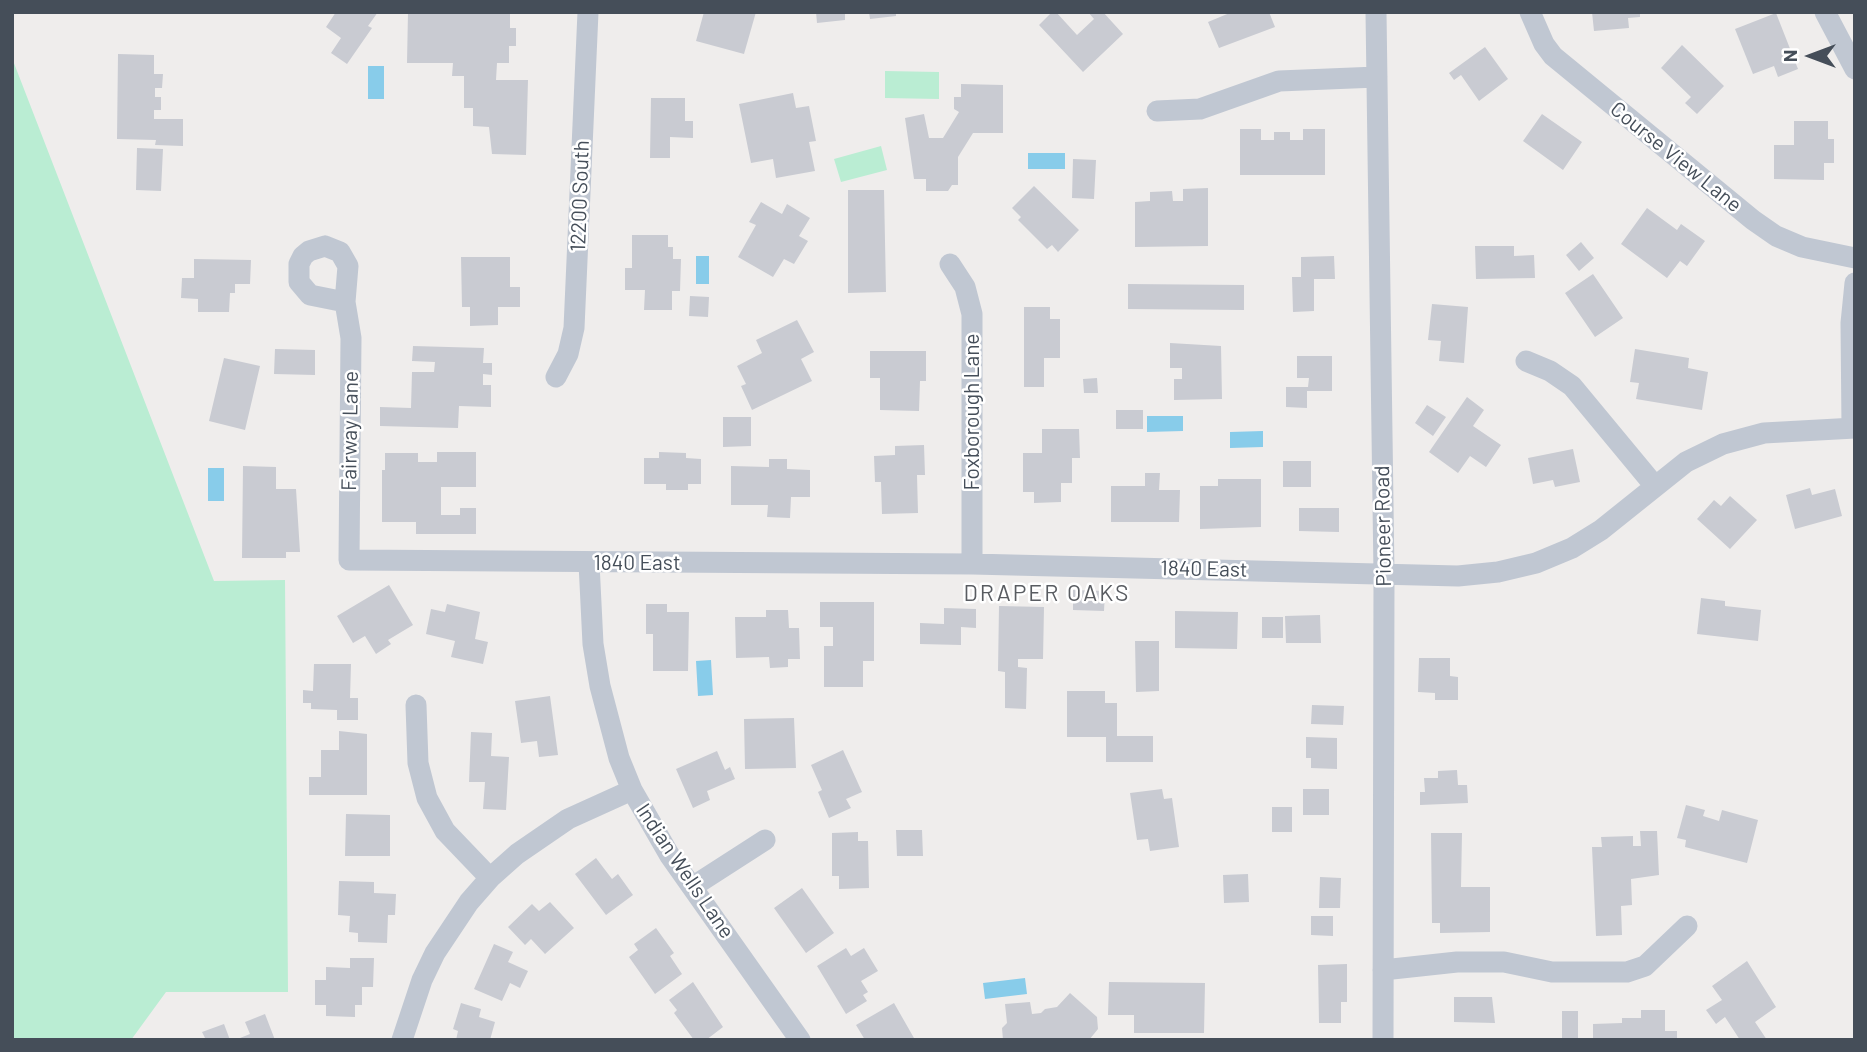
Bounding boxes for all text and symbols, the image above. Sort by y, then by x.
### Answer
north arrow [1776,21,1846,91]
text: N [1778,50,1801,62]
street label: Course View Lane [1605,96,1747,218]
street label: 12200 South [565,140,595,252]
street label: Foxborough Lane [959,333,985,491]
street label: Fairway Lane [336,371,364,491]
street label: Pioneer Road [1369,465,1397,587]
street label: 1840 East [593,550,681,576]
street label: 1840 East [1160,556,1248,582]
district label: DRAPER OAKS [965,579,1129,607]
street label: Indian Wells Lane [631,799,739,943]

